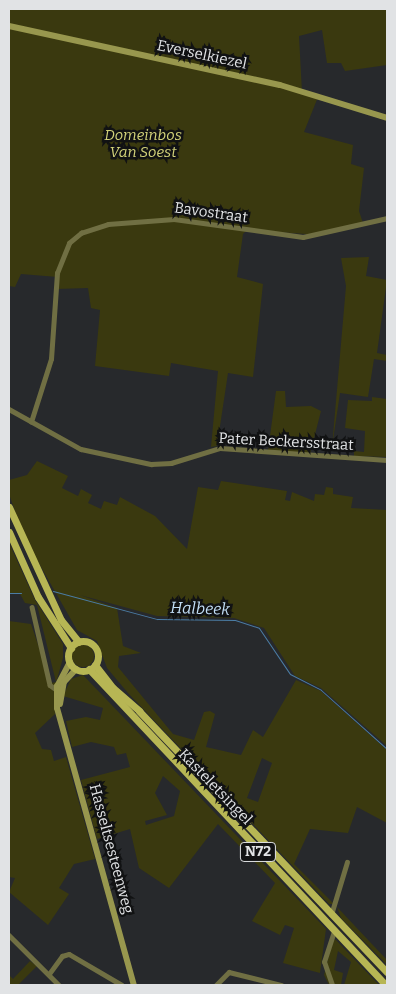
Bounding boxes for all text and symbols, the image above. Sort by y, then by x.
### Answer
street label: Everselkiezel [155,37,249,73]
park label: Domeinbos Van Soest [104,126,182,161]
street label: Bavostraat [173,199,249,227]
street label: Pater Beckersstraat [218,429,354,455]
water label: Halbeek [170,598,230,620]
street label: Kasteletsingel [174,745,256,829]
street label: Hasseltsesteenweg [85,782,137,916]
road number: N72 [239,840,277,864]

